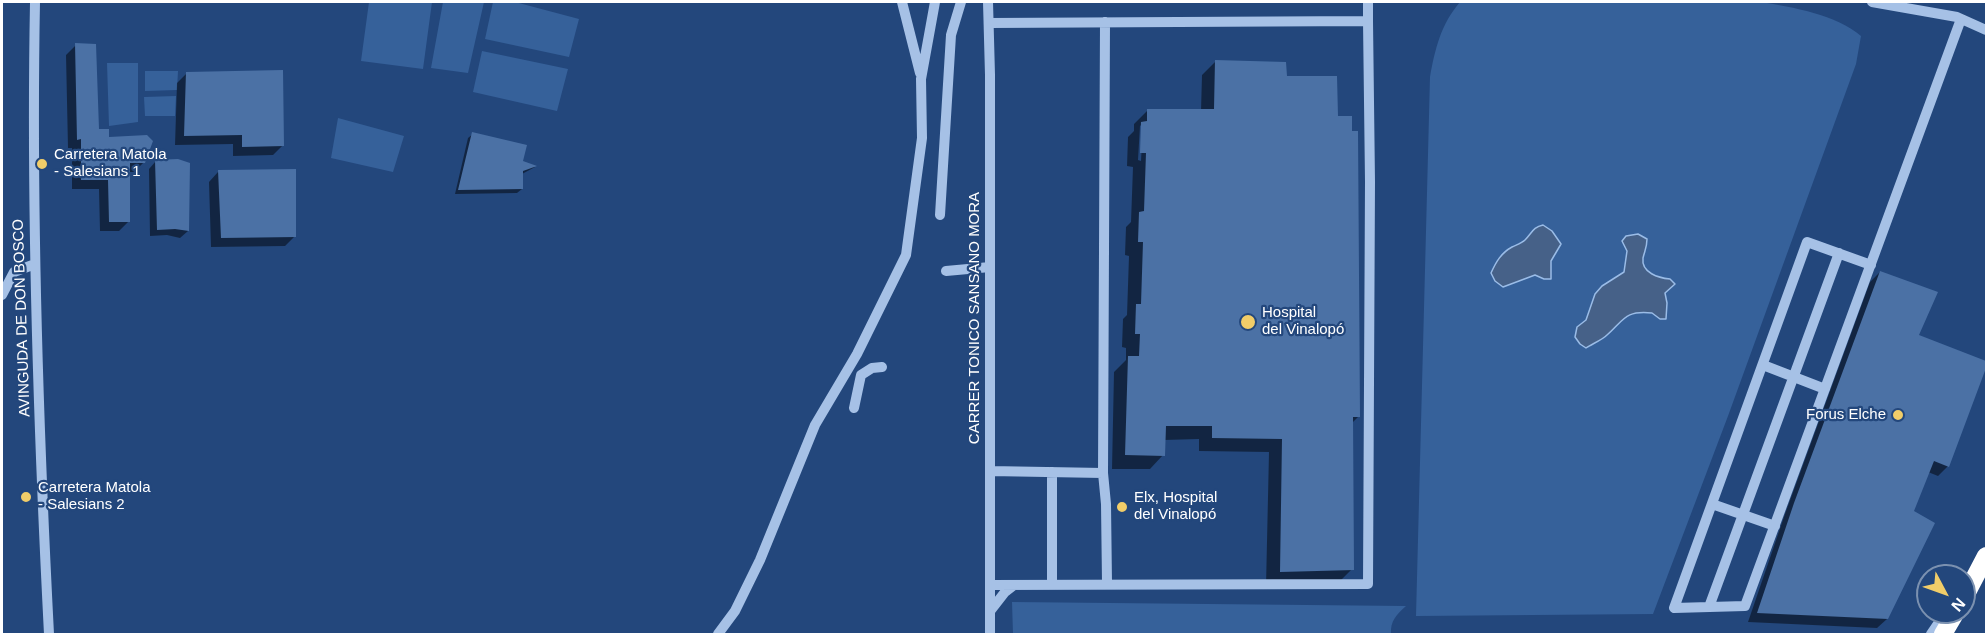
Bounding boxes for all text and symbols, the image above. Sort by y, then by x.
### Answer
place label: Carretera Matola - Salesians 1 [54,146,167,181]
marker: Carretera Matola - Salesians 1 [35,157,49,171]
street label: CARRER TONICO SANSANO MORA [966,192,984,444]
street label: AVINGUDA DE DON BOSCO [10,219,34,417]
place label: Hospital del Vinalopó [1262,304,1344,339]
marker: Hospital del Vinalopó [1239,313,1257,331]
place label: Forus Elche [1806,406,1886,424]
marker: Forus Elche [1891,408,1905,422]
place label: Carretera Matola - Salesians 2 [38,479,151,514]
place label: Elx, Hospital del Vinalopó [1134,489,1217,524]
marker: Carretera Matola - Salesians 2 [19,490,33,504]
marker: Elx, Hospital del Vinalopó [1115,500,1129,514]
north arrow [1916,564,1976,624]
text: N [1948,595,1969,615]

